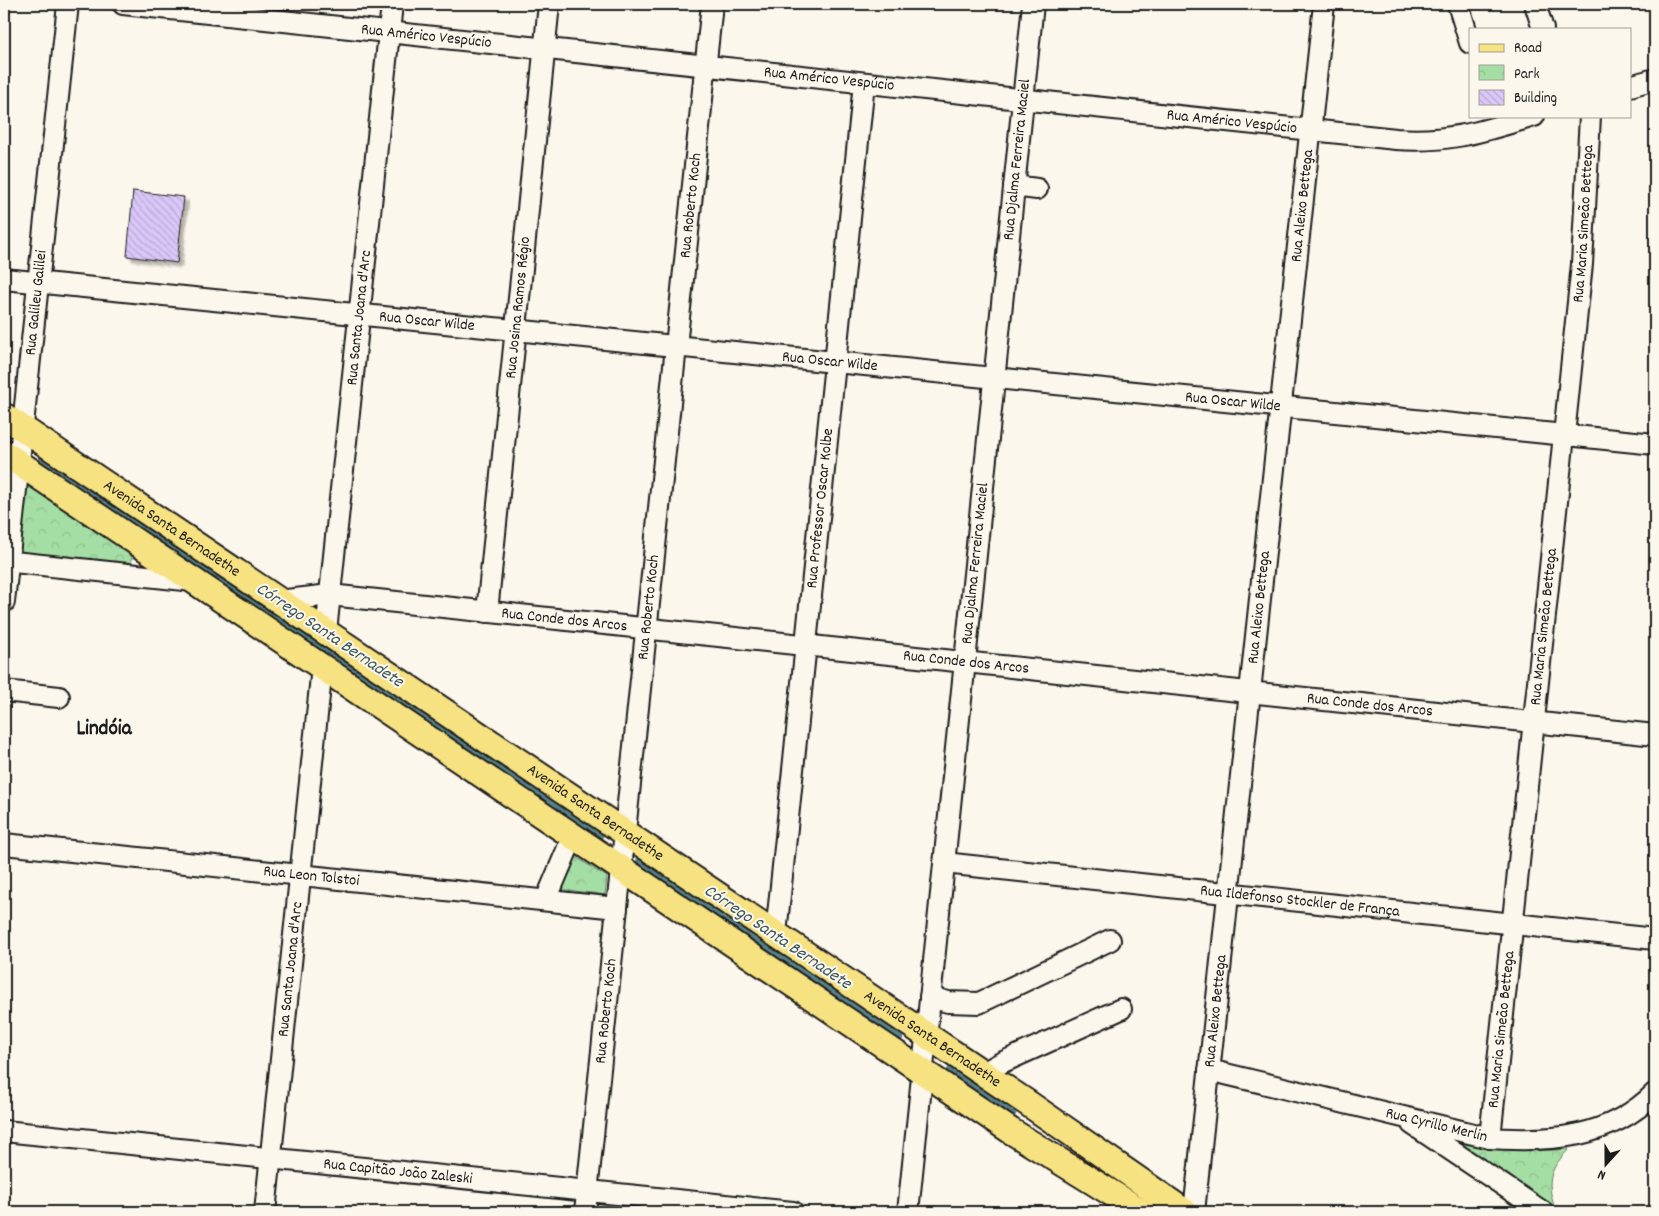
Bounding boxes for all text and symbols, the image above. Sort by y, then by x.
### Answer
street label: Rua Américo Vespúcio [360,18,493,55]
legend [1469,28,1632,118]
text: Road [1514,38,1542,60]
street label: Rua Américo Vespúcio [763,61,895,97]
text: Park [1514,64,1540,86]
street label: Rua Djalma Ferreira Maciel [997,78,1037,241]
text: Building [1514,88,1557,110]
street label: Rua Américo Vespúcio [1165,103,1298,140]
street label: Rua Maria Simeão Bettega [1567,144,1600,304]
street label: Rua Aleixo Bettega [1285,148,1320,263]
street label: Rua Roberto Koch [674,152,708,259]
street label: Rua Josina Ramos Régio [499,235,537,380]
street label: Rua Galileu Galilei [19,249,53,357]
street label: Rua Santa Joana d'Arc [340,249,378,386]
street label: Rua Oscar Wilde [378,305,476,337]
street label: Rua Oscar Wilde [781,345,879,378]
street label: Rua Oscar Wilde [1184,386,1282,418]
street label: Rua Professor Oscar Kolbe [800,427,840,590]
street label: Avenida Santa Bernadethe [98,474,245,583]
street label: Rua Djalma Ferreira Maciel [955,481,995,645]
street label: Rua Maria Simeão Bettega [1524,547,1564,706]
street label: Rua Aleixo Bettega [1242,550,1277,665]
street label: Rua Roberto Koch [632,554,666,661]
water label: Córrego Santa Bernadete [250,577,409,695]
street label: Rua Conde dos Arcos [500,602,629,638]
street label: Rua Conde dos Arcos [902,644,1031,680]
street label: Rua Conde dos Arcos [1306,687,1434,723]
district label: Lindóia [76,715,133,745]
street label: Avenida Santa Bernadethe [522,758,668,867]
street label: Rua Leon Tolstoi [262,860,360,893]
water label: Córrego Santa Bernadete [698,879,857,997]
street label: Rua Ildefonso Stockler de França [1199,879,1401,923]
street label: Rua Santa Joana d'Arc [272,901,309,1038]
street label: Rua Maria Simeão Bettega [1482,949,1521,1109]
street label: Rua Aleixo Bettega [1198,953,1233,1069]
street label: Rua Roberto Koch [589,957,623,1065]
street label: Avenida Santa Bernadethe [859,985,1006,1093]
street label: Rua Cyrillo Merlin [1383,1102,1490,1148]
north arrow [1582,1138,1632,1188]
street label: Rua Capitão João Zaleski [322,1152,474,1191]
text: N [1595,1164,1609,1185]

